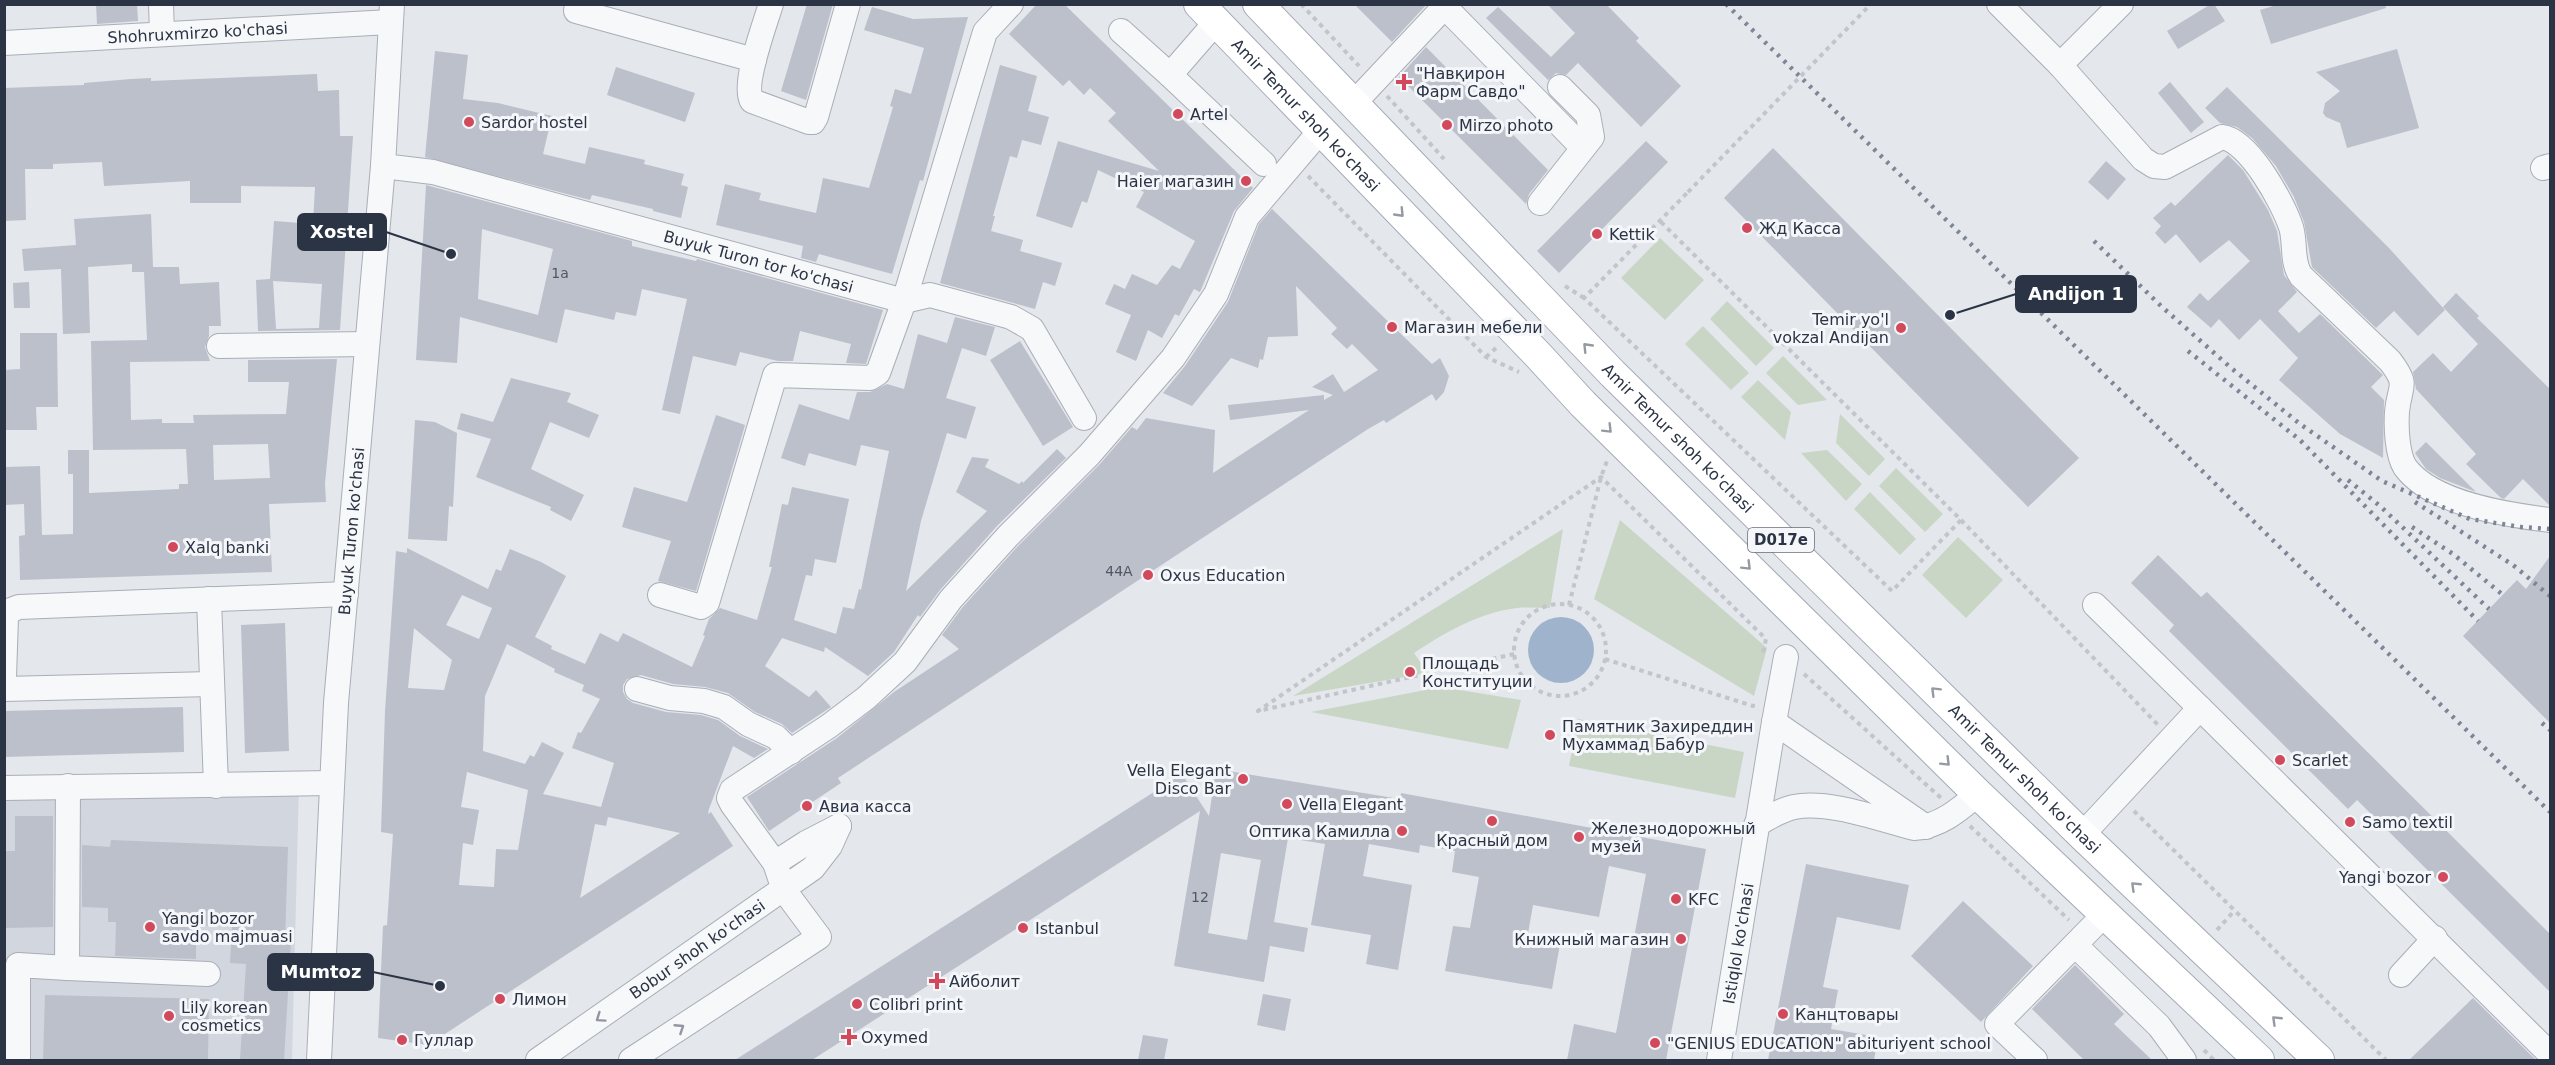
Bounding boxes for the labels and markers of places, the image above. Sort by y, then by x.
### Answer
place label: "Навқирон Фарм Савдо" [1416,64,1526,101]
marker: "Навқирон Фарм Савдо" [1397,75,1411,89]
place label: Artel [1190,105,1228,124]
marker: Artel [1171,107,1185,121]
place label: Sardor hostel [481,113,588,132]
marker: Sardor hostel [462,115,476,129]
place label: Mirzo photo [1459,116,1553,135]
marker: Mirzo photo [1440,118,1454,132]
place label: Haier магазин [1117,172,1234,191]
marker: Haier магазин [1239,174,1253,188]
callout: Xostel [298,214,386,250]
place label: Жд Касса [1759,219,1841,238]
marker: Жд Касса [1740,221,1754,235]
place label: Kettik [1609,225,1656,244]
marker: Kettik [1590,227,1604,241]
callout: Andijon 1 [2016,276,2136,312]
place label: Temir yo'l vokzal Andijan [1773,310,1889,347]
place label: Магазин мебели [1404,318,1543,337]
marker: Магазин мебели [1385,320,1399,334]
marker: Temir yo'l vokzal Andijan [1894,321,1908,335]
place label: Xalq banki [185,538,269,557]
marker: Xalq banki [166,540,180,554]
place label: Oxus Education [1160,566,1285,585]
marker: Oxus Education [1141,568,1155,582]
place label: Площадь Конституции [1422,654,1533,691]
marker: Площадь Конституции [1403,665,1417,679]
place label: Памятник Захиреддин Мухаммад Бабур [1562,717,1753,754]
marker: Памятник Захиреддин Мухаммад Бабур [1543,728,1557,742]
place label: Scarlet [2292,751,2348,770]
marker: Scarlet [2273,753,2287,767]
place label: Vella Elegant Disco Bar [1127,761,1231,798]
marker: Vella Elegant Disco Bar [1236,772,1250,786]
place label: Vella Elegant [1299,795,1403,814]
place label: Авиа касса [819,797,912,816]
marker: Vella Elegant [1280,797,1294,811]
marker: Авиа касса [800,799,814,813]
place label: Samo textil [2362,813,2453,832]
marker: Красный дом [1485,814,1499,828]
marker: Samo textil [2343,815,2357,829]
place label: Железнодорожный музей [1591,819,1756,856]
place label: Оптика Камилла [1249,822,1390,841]
marker: Оптика Камилла [1395,824,1409,838]
marker: Железнодорожный музей [1572,830,1586,844]
place label: Красный дом [1436,831,1548,850]
place label: Yangi bozor [2338,868,2431,887]
marker: Yangi bozor [2436,870,2450,884]
place label: KFC [1688,890,1719,909]
marker: KFC [1669,892,1683,906]
place label: Yangi bozor savdo majmuasi [161,909,293,946]
place label: Istanbul [1035,919,1099,938]
marker: Yangi bozor savdo majmuasi [143,920,157,934]
marker: Istanbul [1016,921,1030,935]
place label: Книжный магазин [1514,930,1669,949]
marker: Книжный магазин [1674,932,1688,946]
callout: Mumtoz [268,954,373,990]
place label: Айболит [949,972,1020,991]
marker: Айболит [930,974,944,988]
place label: Лимон [512,990,567,1009]
marker: Лимон [493,992,507,1006]
place label: Colibri print [869,995,963,1014]
marker: Colibri print [850,997,864,1011]
place label: Lily korean cosmetics [181,998,268,1035]
place label: Канцтовары [1795,1005,1899,1024]
marker: Канцтовары [1776,1007,1790,1021]
marker: Lily korean cosmetics [162,1009,176,1023]
place label: Oxymed [861,1028,928,1047]
marker: Oxymed [842,1030,856,1044]
place label: Гуллар [414,1031,474,1050]
marker: Гуллар [395,1033,409,1047]
place label: "GENIUS EDUCATION" abituriyent school [1667,1034,1991,1053]
marker: "GENIUS EDUCATION" abituriyent school [1648,1036,1662,1050]

